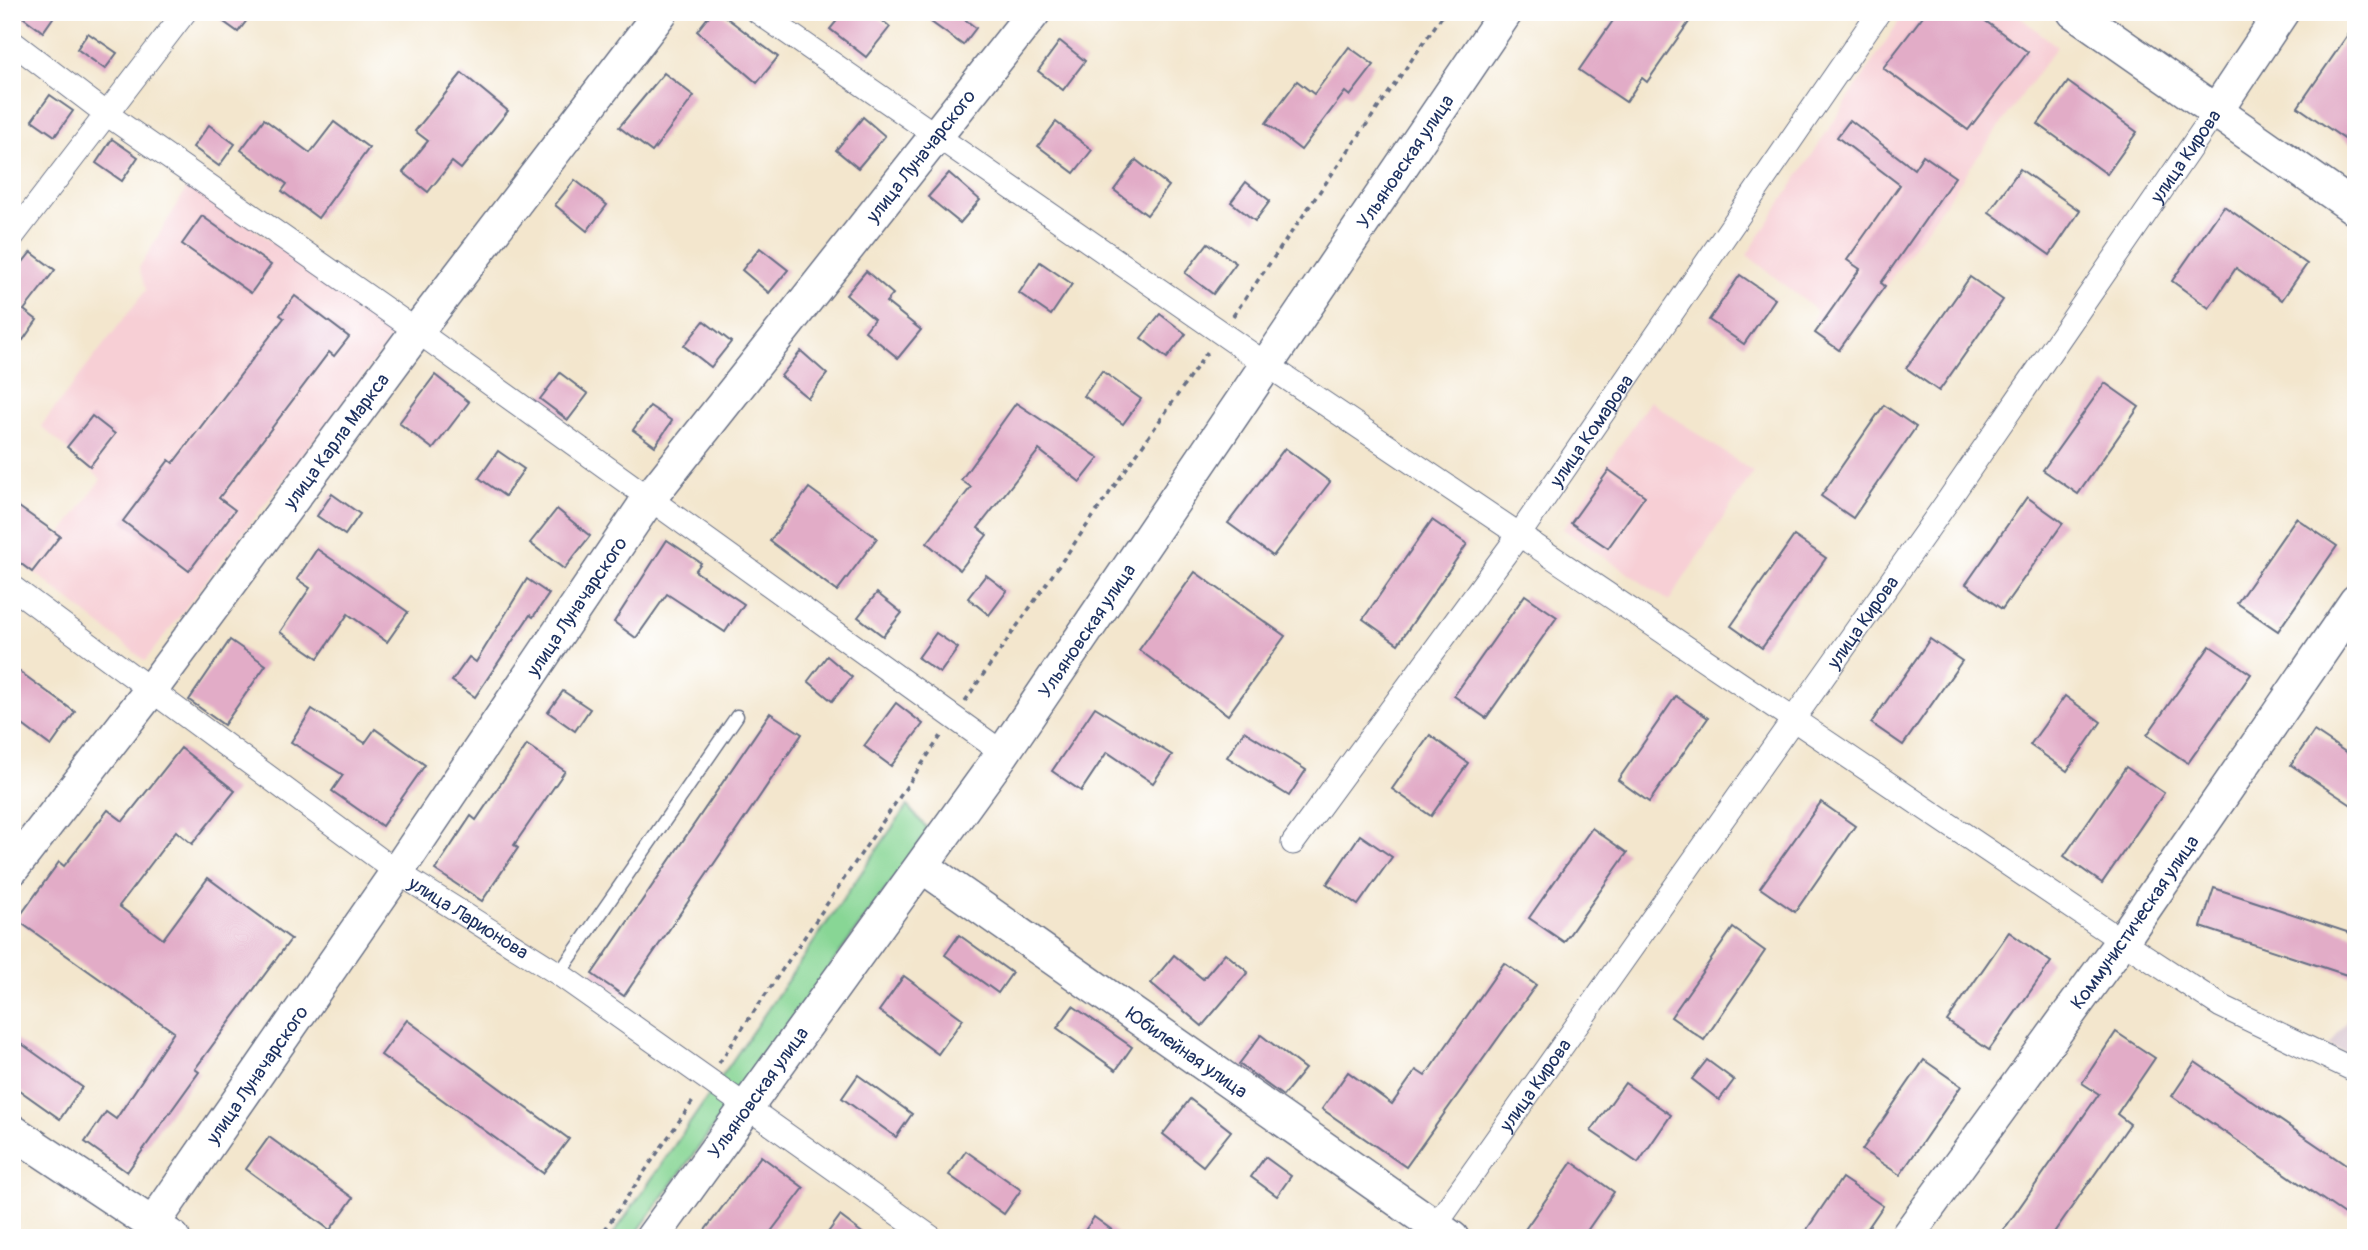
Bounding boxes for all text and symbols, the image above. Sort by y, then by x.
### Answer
street label: улица Луначарского [860,85,981,229]
street label: Ульяновская улица [1352,90,1460,233]
street label: улица Кирова [2145,105,2227,209]
street label: улица Карла Маркса [278,368,395,515]
street label: улица Комарова [1544,370,1639,493]
street label: улица Луначарского [521,532,633,682]
street label: Ульяновская улица [1033,559,1141,702]
street label: улица Кирова [1821,571,1904,674]
street label: Коммунистическая улица [2066,831,2204,1014]
street label: улица Ларионова [403,871,533,965]
street label: улица Луначарского [201,1001,314,1150]
street label: Юбилейная улица [1121,1002,1252,1104]
street label: Ульяновская улица [703,1022,814,1163]
street label: улица Кирова [1494,1034,1577,1137]

